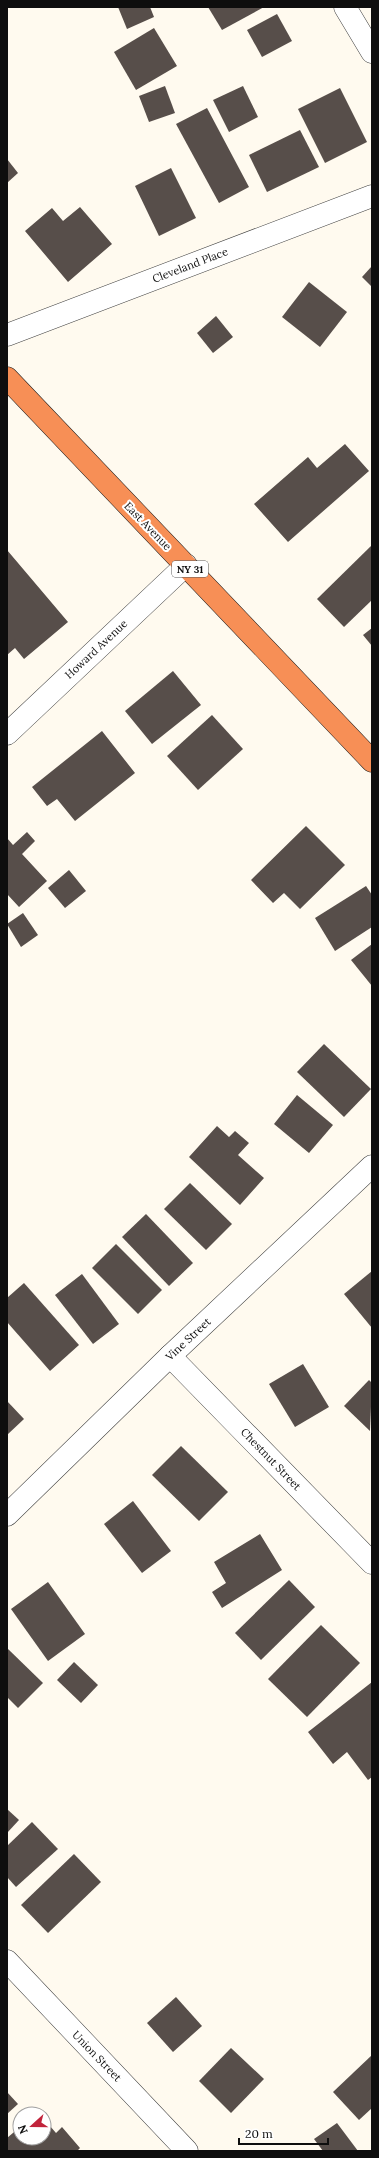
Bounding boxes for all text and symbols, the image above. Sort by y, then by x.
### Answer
street label: Cleveland Place [150,244,230,286]
street label: East Avenue [121,499,175,553]
road number: NY 31 [172,561,208,577]
street label: Howard Avenue [62,616,130,682]
street label: Vine Street [162,1314,214,1364]
street label: Chestnut Street [238,1425,305,1494]
street label: Union Street [69,2028,125,2085]
north arrow [12,2106,52,2146]
scale bar [239,2120,328,2146]
text: N [14,2123,31,2136]
text: 20 m [245,2126,273,2141]

